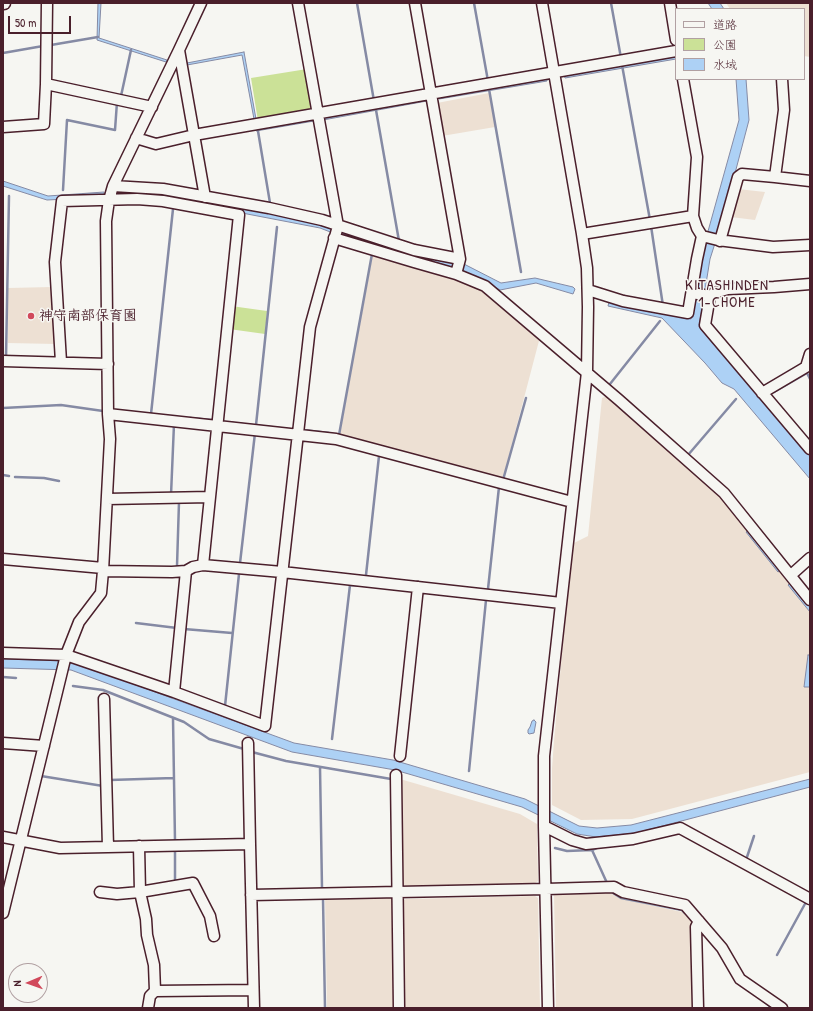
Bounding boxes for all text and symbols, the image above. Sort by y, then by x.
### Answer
scale bar [10,8,73,34]
legend [675,8,805,80]
text: 50 m [15,14,36,31]
text: 道路 [713,16,737,33]
text: 公園 [713,36,737,53]
text: 水域 [713,56,737,73]
district label: KITASHINDEN 1-CHOME [685,277,769,312]
place label: 神守南部保育園 [39,308,137,324]
marker: 神守南部保育園 [26,311,36,321]
north arrow [8,963,48,1003]
text: N [10,980,24,987]

